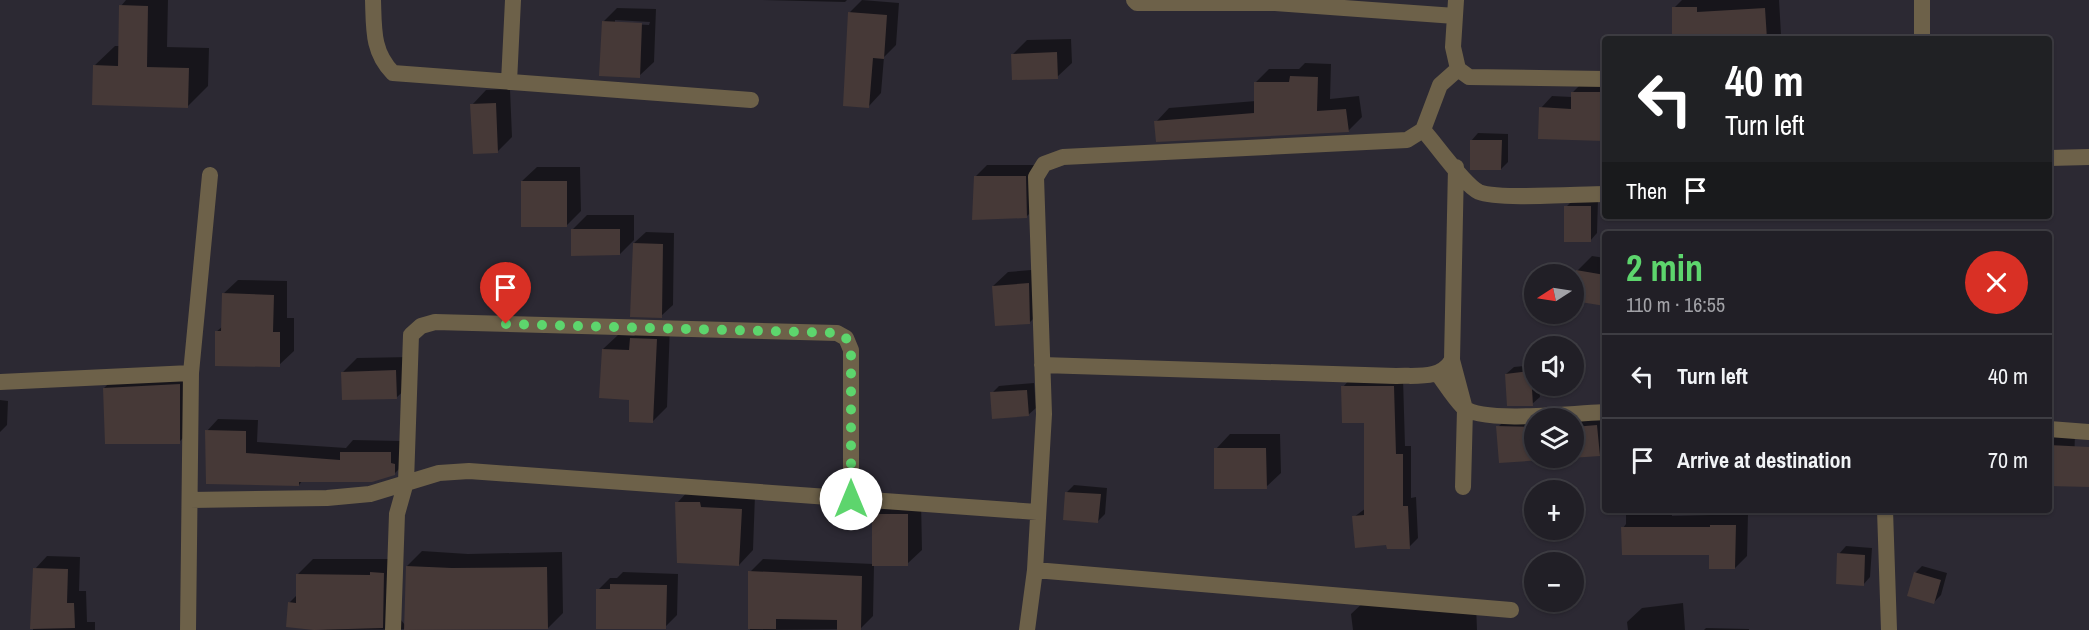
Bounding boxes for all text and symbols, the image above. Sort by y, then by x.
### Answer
text: 40 m [1725,53,1804,109]
icon: left [1626,60,1704,138]
text: Turn left [1725,107,1804,143]
icon: arrive [1679,174,1712,207]
text: Then [1626,176,1667,206]
text: 2 min [1626,244,1703,292]
button: close [1965,251,2028,314]
pin [480,262,531,324]
north arrow [1524,264,1584,324]
map controls [1524,264,1584,612]
icon: arrive [489,271,522,304]
text: 110 m · 16:55 [1626,291,1725,318]
button: sound [1524,336,1584,396]
icon: left [1626,360,1659,393]
text: Turn left [1677,361,1748,391]
text: 40 m [1988,361,2028,391]
button: layers [1524,408,1584,468]
icon: arrive [1626,444,1659,477]
text: Arrive at destination [1677,445,1851,475]
text: 70 m [1988,445,2028,475]
position arrow [819,467,883,531]
button: + [1524,480,1584,540]
button: − [1524,552,1584,612]

